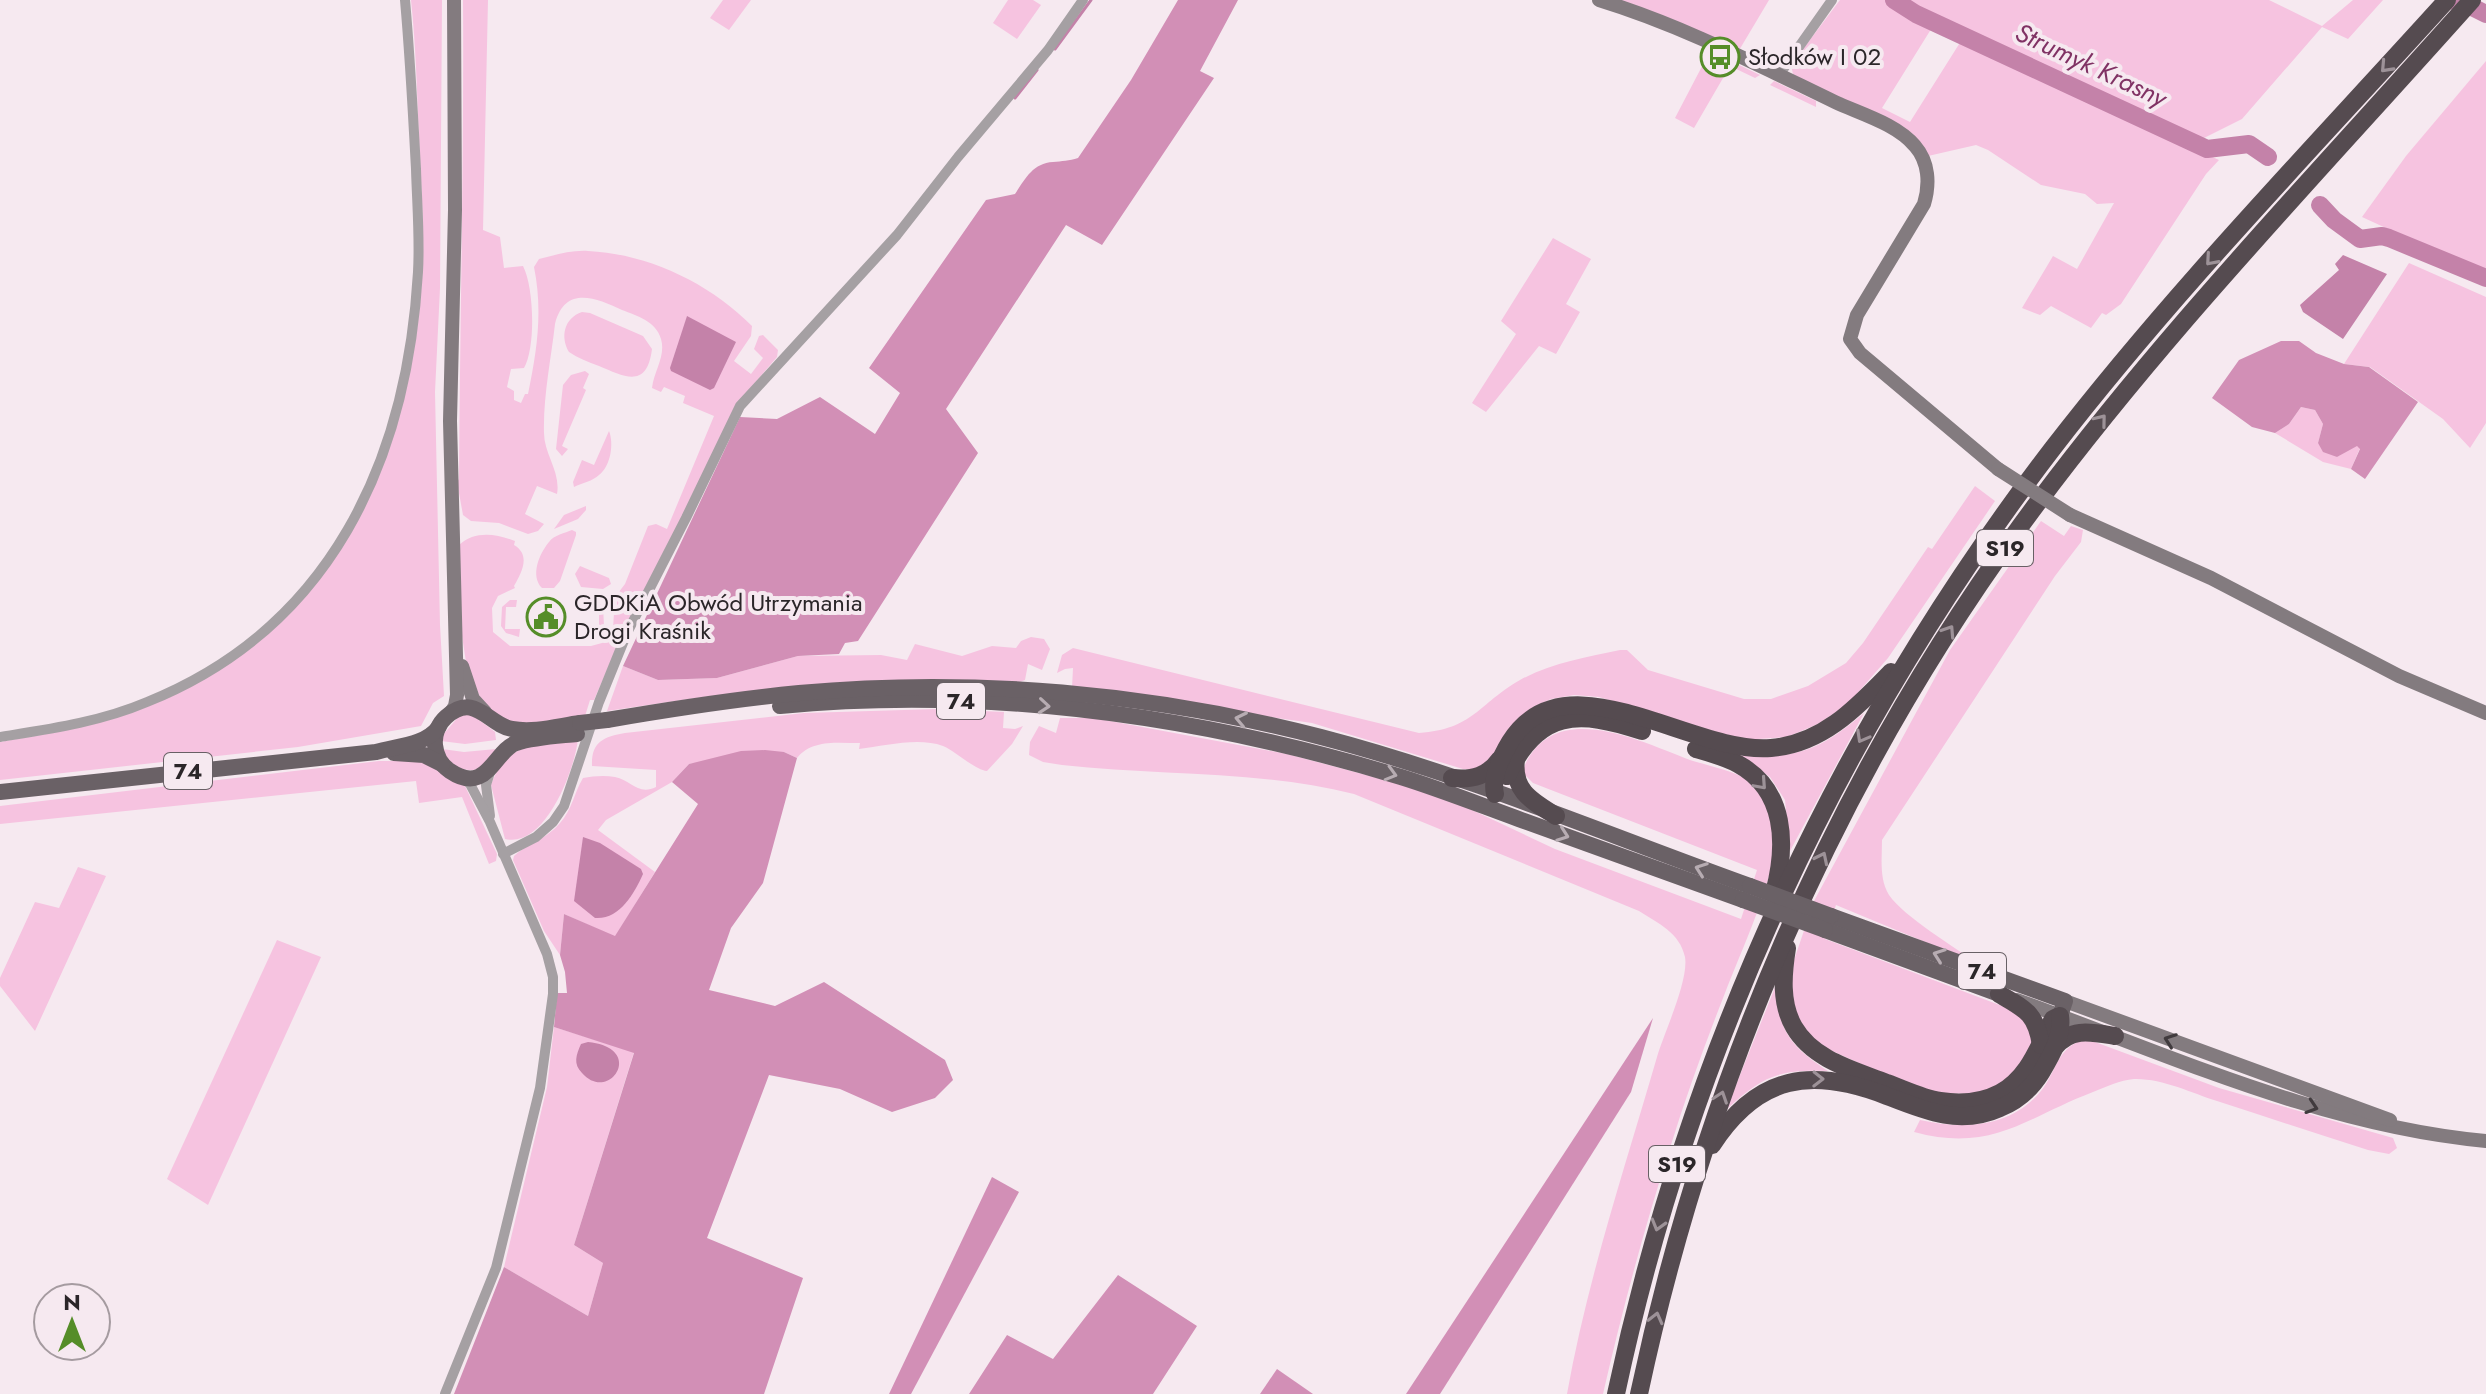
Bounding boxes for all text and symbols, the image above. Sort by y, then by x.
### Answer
water label: Strumyk Krasny [2009,13,2175,117]
bus stop icon: Słodków I 02 [1699,36,1741,78]
place label: Słodków I 02 [1748,39,1881,74]
one-way arrow [2380,58,2395,72]
one-way arrow [2206,250,2221,265]
one-way arrow [2092,414,2106,429]
road number: S19 [1977,530,2033,566]
place label: GDDKiA Obwód Utrzymania Drogi Kraśnik [574,585,863,648]
public building icon: GDDKiA Obwód Utrzymania Drogi Kraśnik [525,596,567,638]
one-way arrow [1940,625,1955,640]
road number: 74 [937,683,985,719]
one-way arrow [1038,697,1051,714]
one-way arrow [1235,711,1249,728]
one-way arrow [1856,729,1872,743]
road number: 74 [164,753,212,789]
one-way arrow [1383,765,1397,781]
one-way arrow [1752,775,1767,789]
one-way arrow [1556,825,1570,842]
one-way arrow [1812,852,1828,866]
one-way arrow [1695,862,1709,878]
one-way arrow [1933,949,1947,965]
road number: 74 [1958,953,2006,989]
one-way arrow [2164,1033,2178,1050]
one-way arrow [1812,1070,1825,1088]
one-way arrow [1712,1091,1728,1105]
one-way arrow [2305,1098,2318,1114]
road number: S19 [1649,1146,1705,1182]
one-way arrow [1651,1217,1668,1231]
north arrow [32,1282,112,1362]
text: N [63,1286,81,1318]
one-way arrow [1646,1311,1663,1325]

